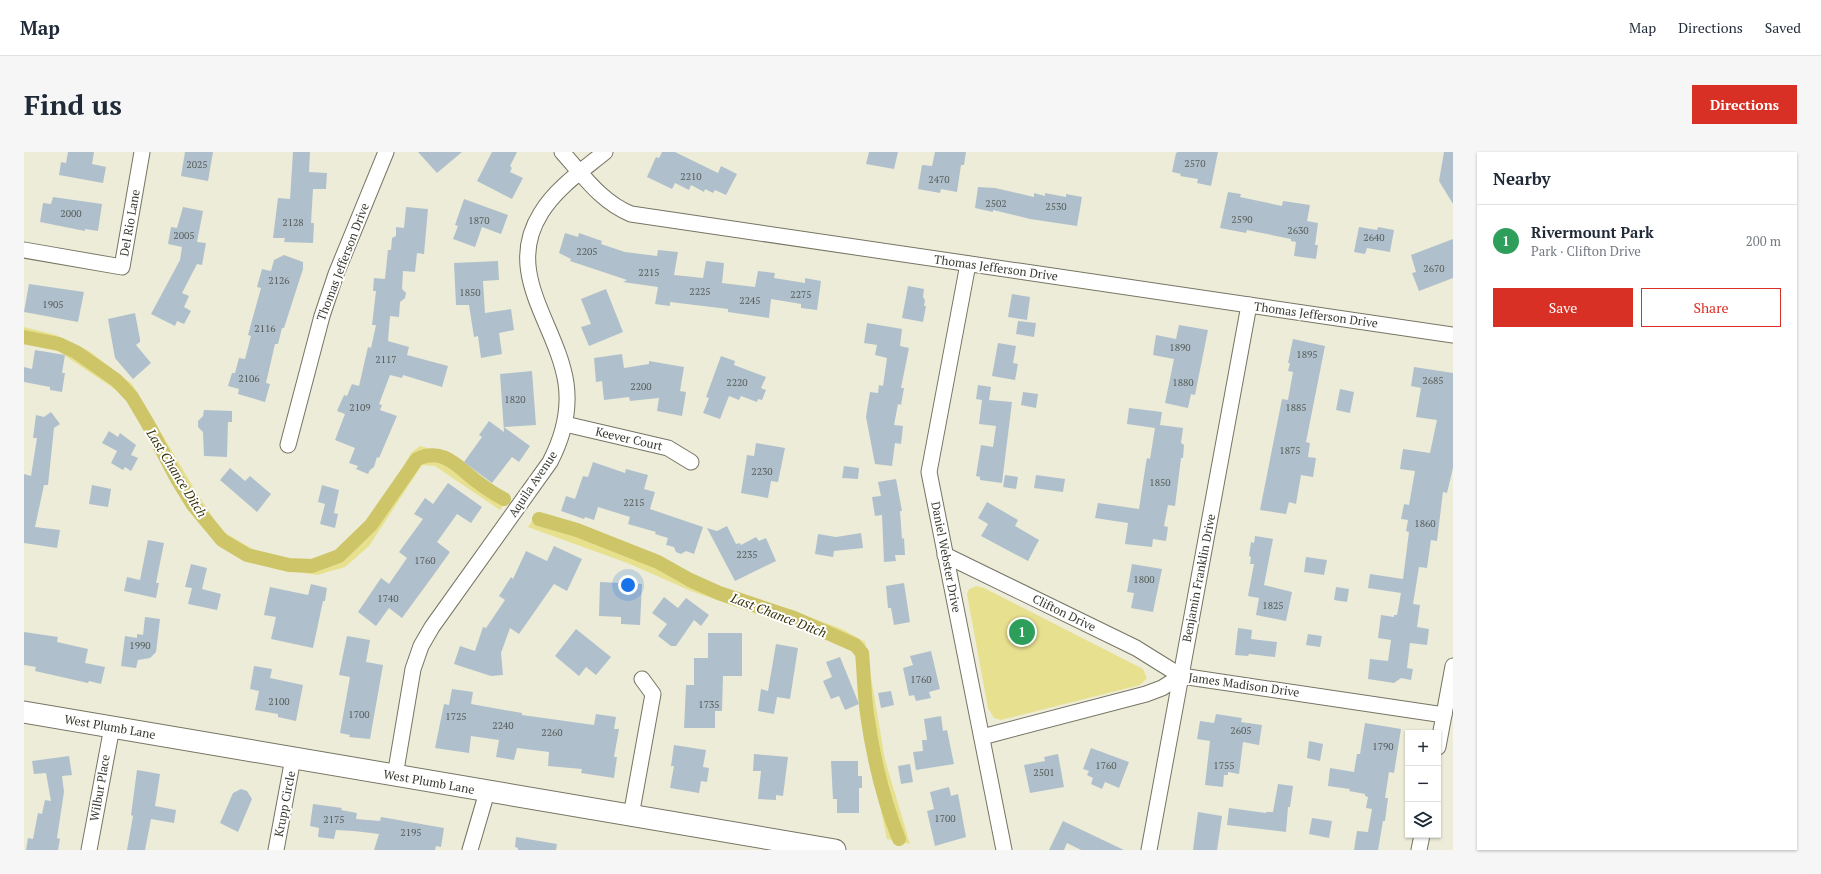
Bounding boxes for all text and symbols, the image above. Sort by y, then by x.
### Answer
text: Map [20,15,60,40]
text: Map [1629,18,1656,37]
text: Directions [1678,18,1743,37]
text: Saved [1765,18,1801,37]
button: Directions [1692,85,1797,124]
text: Find us [24,86,122,123]
house number: 2570 [1184,157,1206,170]
house number: 2025 [186,158,208,171]
text: Nearby [1493,167,1551,190]
house number: 2210 [680,170,702,183]
house number: 2470 [928,173,950,186]
street label: Del Rio Lane [116,188,143,258]
house number: 2502 [985,197,1007,210]
house number: 2530 [1045,200,1067,213]
street label: Thomas Jefferson Drive [313,201,372,323]
house number: 2000 [60,207,82,220]
house number: 2590 [1231,213,1253,226]
house number: 1870 [468,214,490,227]
house number: 2128 [282,216,304,229]
text: Rivermount Park [1531,222,1654,242]
house number: 2630 [1287,224,1309,237]
house number: 2005 [173,229,195,242]
house number: 2640 [1363,231,1385,244]
text: 1 [1502,232,1510,250]
text: 200 m [1746,232,1781,250]
text: Park · Clifton Drive [1531,242,1641,260]
house number: 2205 [576,245,598,258]
street label: Thomas Jefferson Drive [933,251,1059,284]
house number: 2670 [1423,262,1445,275]
house number: 2215 [638,266,660,279]
house number: 2126 [268,274,290,287]
house number: 2225 [689,285,711,298]
house number: 1850 [459,286,481,299]
house number: 2275 [790,288,812,301]
button: Save [1493,288,1633,327]
button: Share [1641,288,1781,327]
house number: 2245 [739,294,761,307]
house number: 1905 [42,298,64,311]
street label: Thomas Jefferson Drive [1253,298,1379,331]
house number: 2116 [254,322,276,335]
house number: 1890 [1169,341,1191,354]
house number: 1895 [1296,348,1318,361]
house number: 2117 [375,353,397,366]
house number: 2106 [238,372,260,385]
house number: 2685 [1422,374,1444,387]
house number: 2220 [726,376,748,389]
house number: 1880 [1172,376,1194,389]
house number: 2200 [630,380,652,393]
house number: 1820 [504,393,526,406]
house number: 2109 [349,401,371,414]
house number: 1885 [1285,401,1307,414]
street label: Keever Court [594,424,665,454]
water label: Last Chance Ditch [142,425,211,521]
house number: 1875 [1279,444,1301,457]
street label: Aquila Avenue [505,448,560,520]
house number: 2230 [751,465,773,478]
house number: 1850 [1149,476,1171,489]
house number: 2215 [623,496,645,509]
street label: Daniel Webster Drive [928,500,965,614]
street label: Benjamin Franklin Drive [1179,512,1218,643]
house number: 1860 [1414,517,1436,530]
house number: 2235 [736,548,758,561]
house number: 1760 [414,554,436,567]
house number: 1800 [1133,573,1155,586]
your location [618,575,638,595]
water label: Last Chance Ditch [728,588,829,642]
street label: Clifton Drive [1030,591,1098,634]
house number: 1740 [377,592,399,605]
house number: 1825 [1262,599,1284,612]
pin: 1 [1009,617,1035,647]
house number: 1990 [129,639,151,652]
street label: James Madison Drive [1188,669,1301,700]
house number: 1760 [910,673,932,686]
house number: 2100 [268,695,290,708]
house number: 1735 [698,698,720,711]
house number: 1700 [348,708,370,721]
house number: 1725 [445,710,467,723]
street label: West Plumb Lane [63,711,157,742]
house number: 2240 [492,719,514,732]
house number: 2605 [1230,724,1252,737]
house number: 2260 [541,726,563,739]
map controls [1405,730,1441,838]
button: + [1405,730,1441,766]
house number: 1790 [1372,740,1394,753]
street label: Wilbur Place [86,753,113,823]
house number: 1760 [1095,759,1117,772]
house number: 1755 [1213,759,1235,772]
street label: West Plumb Lane [382,766,476,797]
house number: 2501 [1033,766,1055,779]
button: − [1405,766,1441,802]
street label: Krupp Circle [271,770,298,838]
button: layers [1405,802,1441,838]
house number: 1700 [934,812,956,825]
house number: 2175 [323,813,345,826]
house number: 2195 [400,826,422,839]

